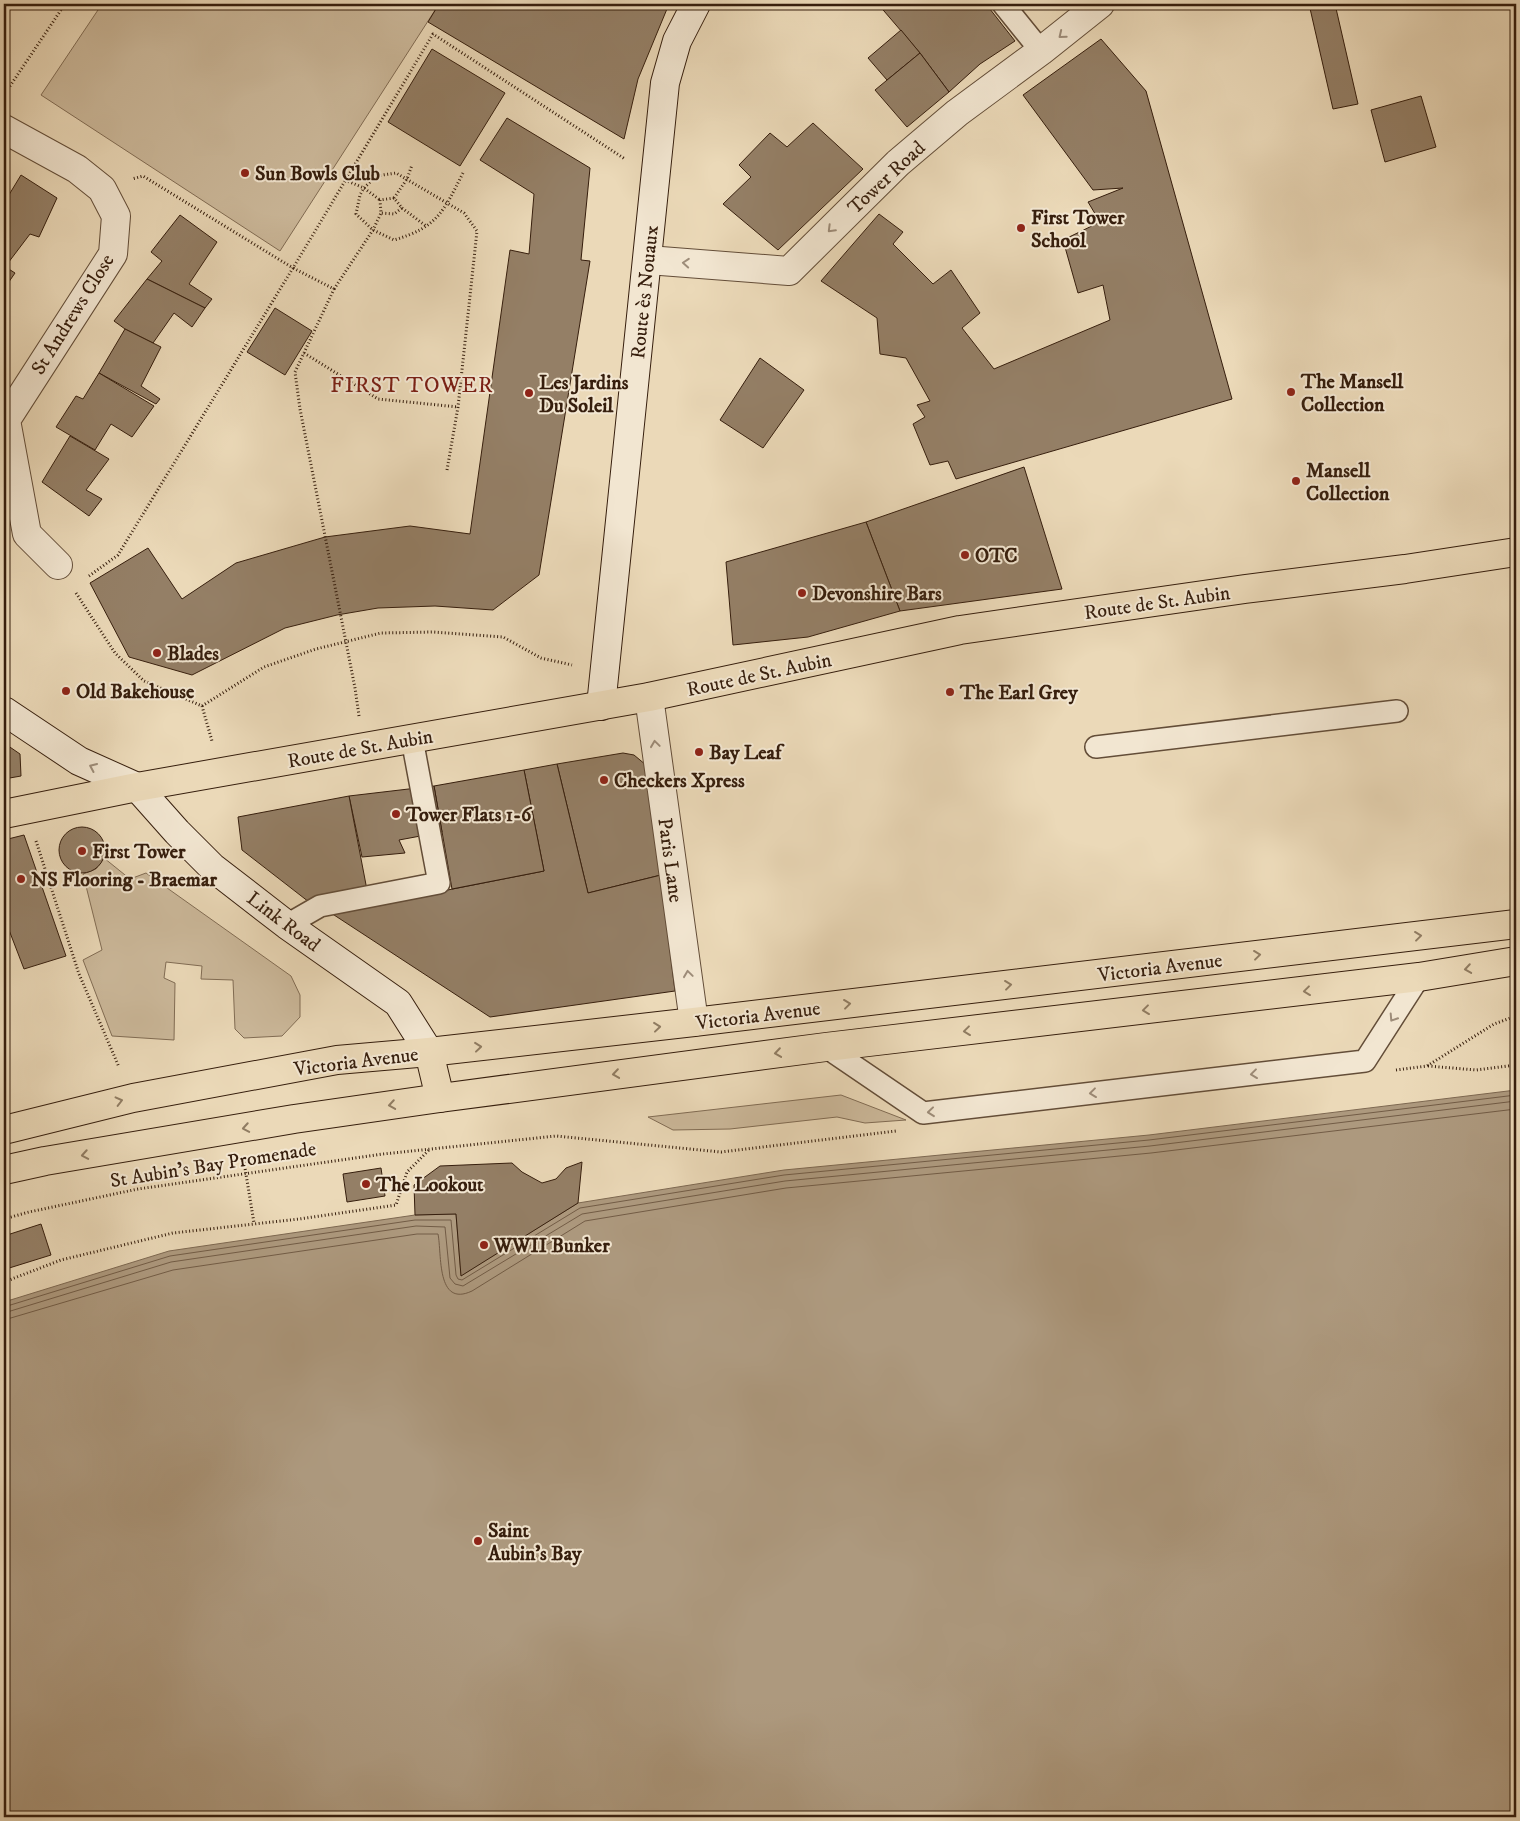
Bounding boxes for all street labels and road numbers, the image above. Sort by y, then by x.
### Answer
street label: Tower Road [843,136,931,220]
street label: Route ès Nouaux [626,224,665,360]
street label: St Andrews Close [26,250,120,380]
street label: Route de St. Aubin [1082,581,1232,626]
street label: Route de St. Aubin [685,648,835,703]
street label: Route de St. Aubin [286,724,436,775]
street label: Paris Lane [651,816,688,904]
street label: Link Road [241,886,325,958]
street label: Victoria Avenue [1095,948,1224,989]
street label: Victoria Avenue [693,996,822,1037]
street label: Victoria Avenue [291,1042,420,1083]
street label: St Aubin's Bay Promenade [108,1137,318,1194]

